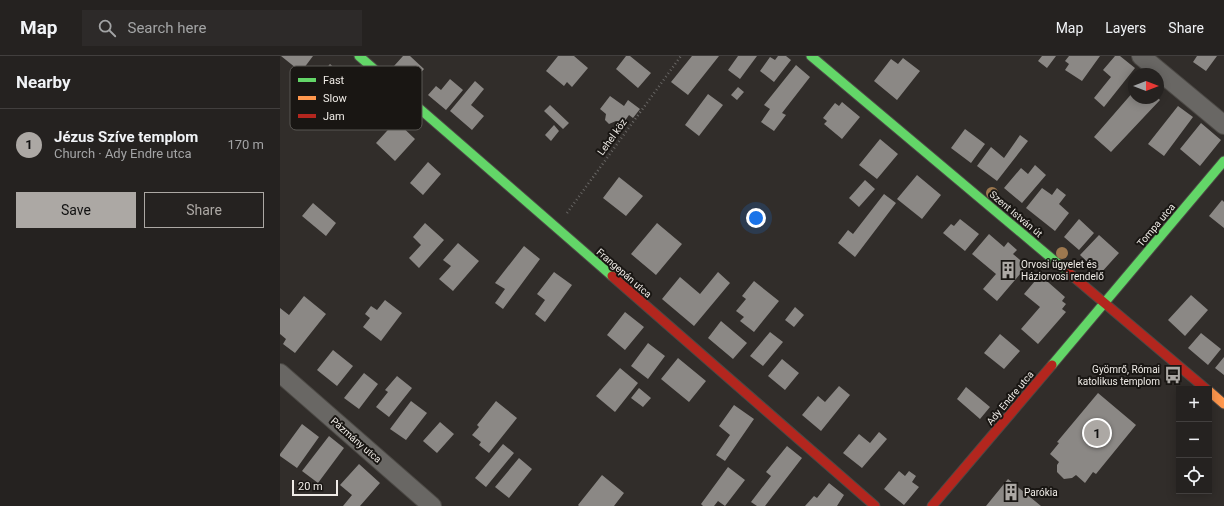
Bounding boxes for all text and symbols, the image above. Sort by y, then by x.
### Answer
search box [82,10,362,46]
text: Map [20,16,58,39]
icon: search [96,17,118,39]
text: Search here [128,19,206,37]
text: Map [1056,20,1083,36]
text: Layers [1105,20,1146,36]
text: Share [1168,20,1204,36]
legend [290,66,422,130]
north arrow [1128,68,1164,104]
text: Nearby [16,72,71,92]
text: Fast [323,74,345,87]
text: Slow [323,92,347,105]
text: Jam [323,110,345,123]
street label: Lehel köz [595,117,629,157]
text: Jézus Szíve templom [54,128,198,146]
text: 1 [25,137,33,152]
text: 170 m [227,137,264,152]
text: Church · Ady Endre utca [54,146,192,161]
street label: Szent István út [987,189,1045,239]
button: Save [16,192,136,228]
button: Share [144,192,264,228]
street label: Tompa utca [1135,201,1177,249]
your location [746,208,766,228]
street label: Frangepán utca [594,246,654,300]
place label: Orvosi ügyelet és Háziorvosi rendelő [1021,259,1104,282]
building icon: Orvosi ügyelet és Háziorvosi rendelő [998,260,1018,280]
place label: Gyömrő, Római katolikus templom [1078,364,1160,387]
bus stop icon: Gyömrő, Római katolikus templom [1163,365,1183,385]
street label: Ady Endre utca [984,369,1036,427]
map controls [1176,386,1212,494]
button: + [1176,386,1212,422]
street label: Pázmány utca [329,415,383,465]
pin: 1 [1084,418,1110,448]
button: − [1176,422,1212,458]
button: locate [1176,458,1212,494]
scale bar [292,478,338,497]
text: 20 m [298,480,323,493]
building icon: Parókia [1001,482,1021,502]
place label: Parókia [1024,487,1058,498]

